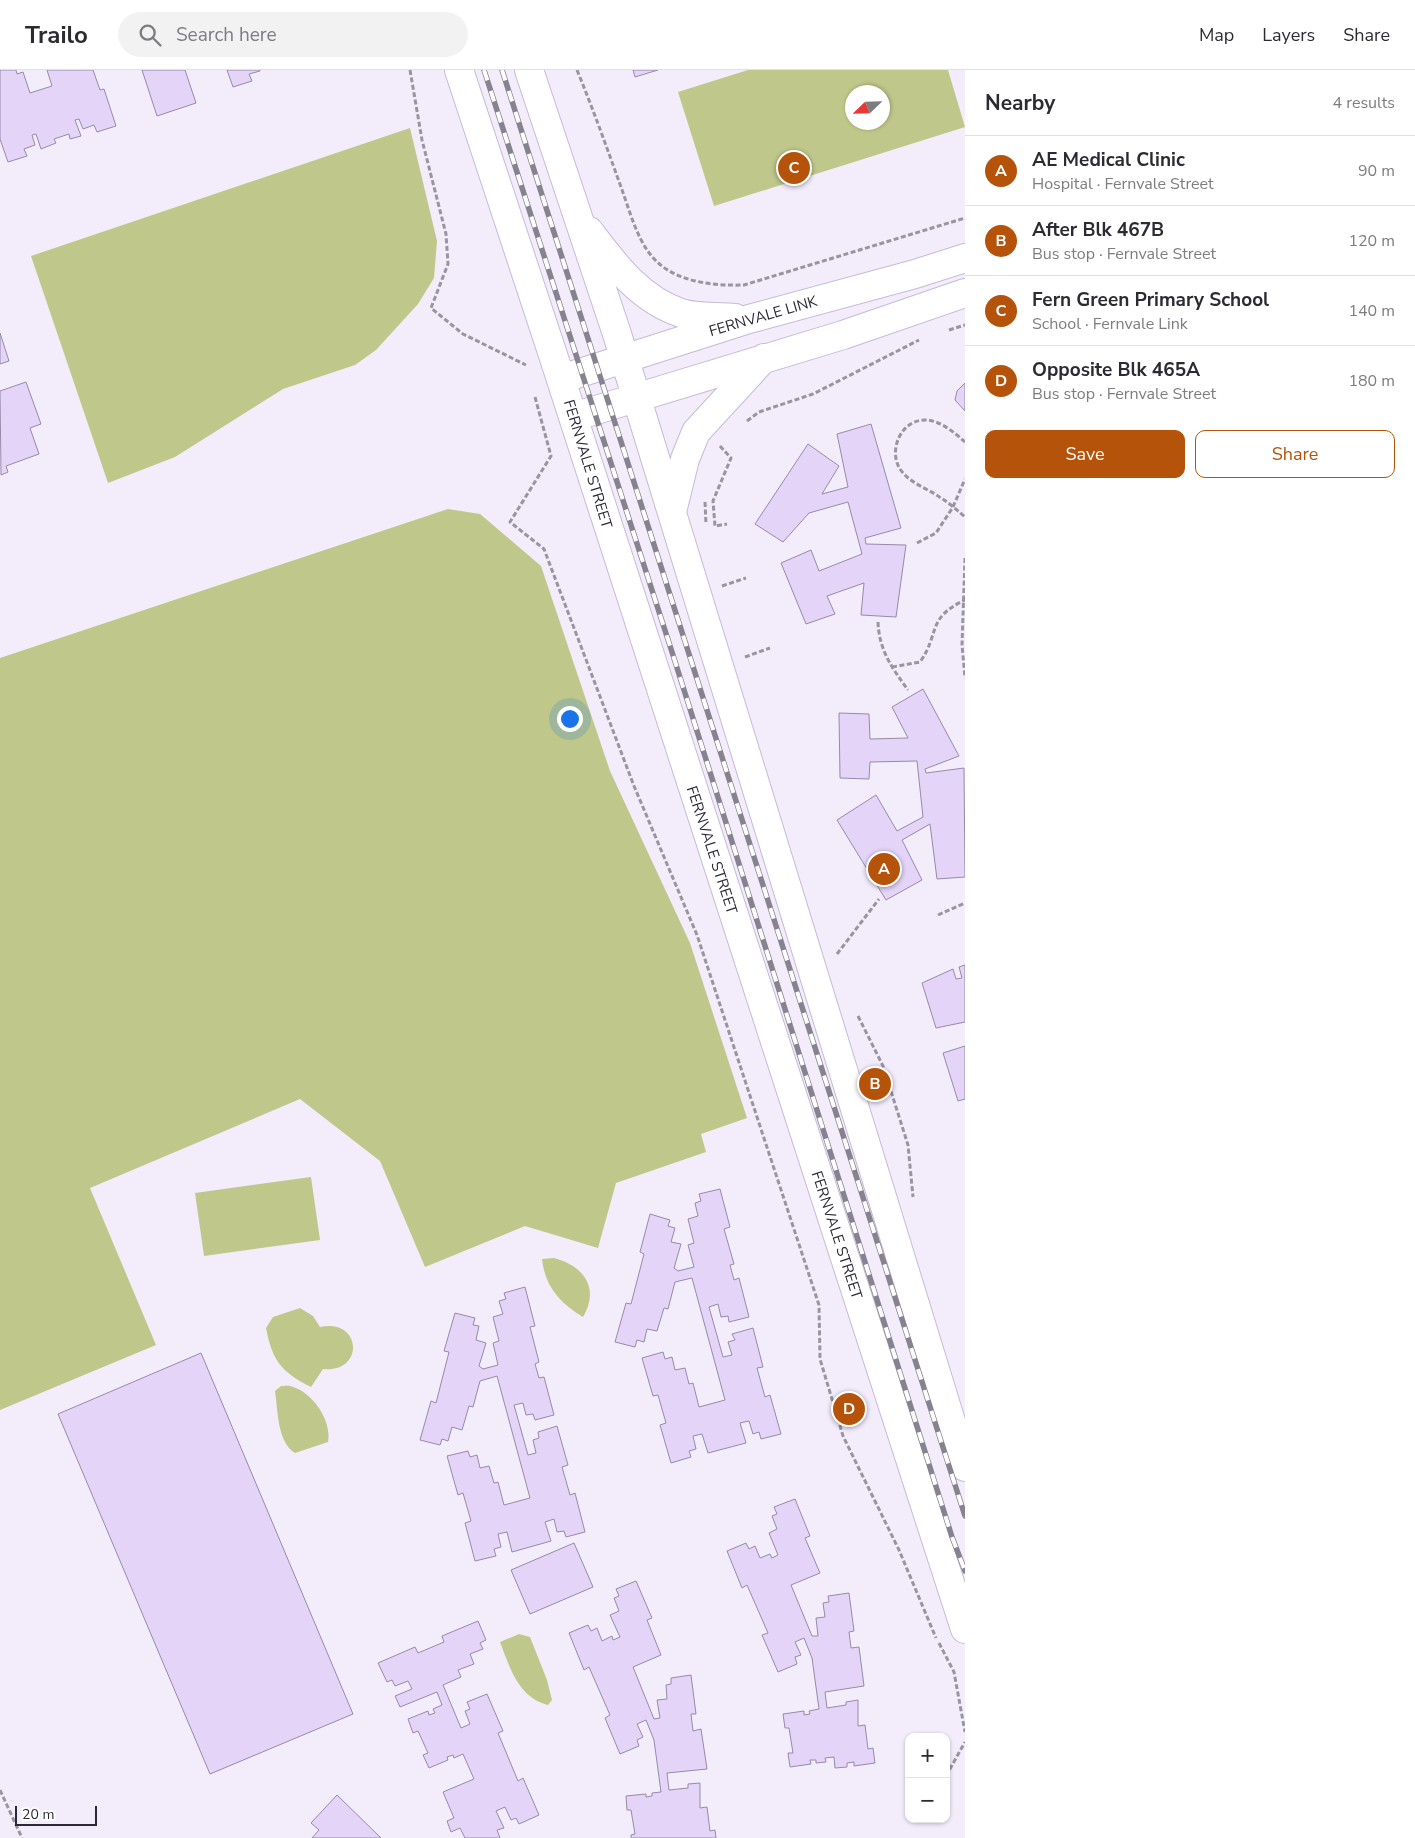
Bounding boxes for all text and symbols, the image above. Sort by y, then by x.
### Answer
search box [118,12,468,57]
text: Trailo [25,19,88,51]
icon: search [136,21,164,49]
text: Search here [176,22,277,48]
text: Map [1199,23,1234,47]
text: Layers [1262,23,1315,47]
text: Share [1343,23,1390,47]
north arrow [845,85,890,130]
text: Nearby [985,89,1055,117]
text: 4 results [1333,92,1395,114]
text: AE Medical Clinic [1032,147,1185,173]
pin: C [778,149,810,187]
text: A [995,160,1007,182]
text: 90 m [1358,160,1395,182]
text: Hospital · Fernvale Street [1032,173,1214,195]
text: After Blk 467B [1032,217,1164,243]
text: B [995,230,1007,252]
text: 120 m [1348,230,1395,252]
text: Bus stop · Fernvale Street [1032,243,1216,265]
text: Fern Green Primary School [1032,287,1269,313]
street label: FERNVALE LINK [707,291,820,341]
text: C [996,300,1006,322]
text: 140 m [1348,300,1395,322]
text: School · Fernvale Link [1032,313,1188,335]
text: Opposite Blk 465A [1032,357,1200,383]
text: D [995,370,1007,392]
text: 180 m [1348,370,1395,392]
text: Bus stop · Fernvale Street [1032,383,1216,405]
street label: FERNVALE STREET [559,397,617,531]
button: Save [985,430,1185,478]
button: Share [1195,430,1395,478]
your location [557,706,583,732]
street label: FERNVALE STREET [682,783,742,917]
pin: A [868,850,900,888]
pin: B [859,1065,891,1103]
street label: FERNVALE STREET [807,1168,867,1302]
pin: D [833,1390,865,1428]
map controls [905,1733,950,1823]
button: + [905,1733,950,1778]
button: − [905,1778,950,1823]
scale bar [15,1803,98,1826]
text: 20 m [22,1805,54,1824]

